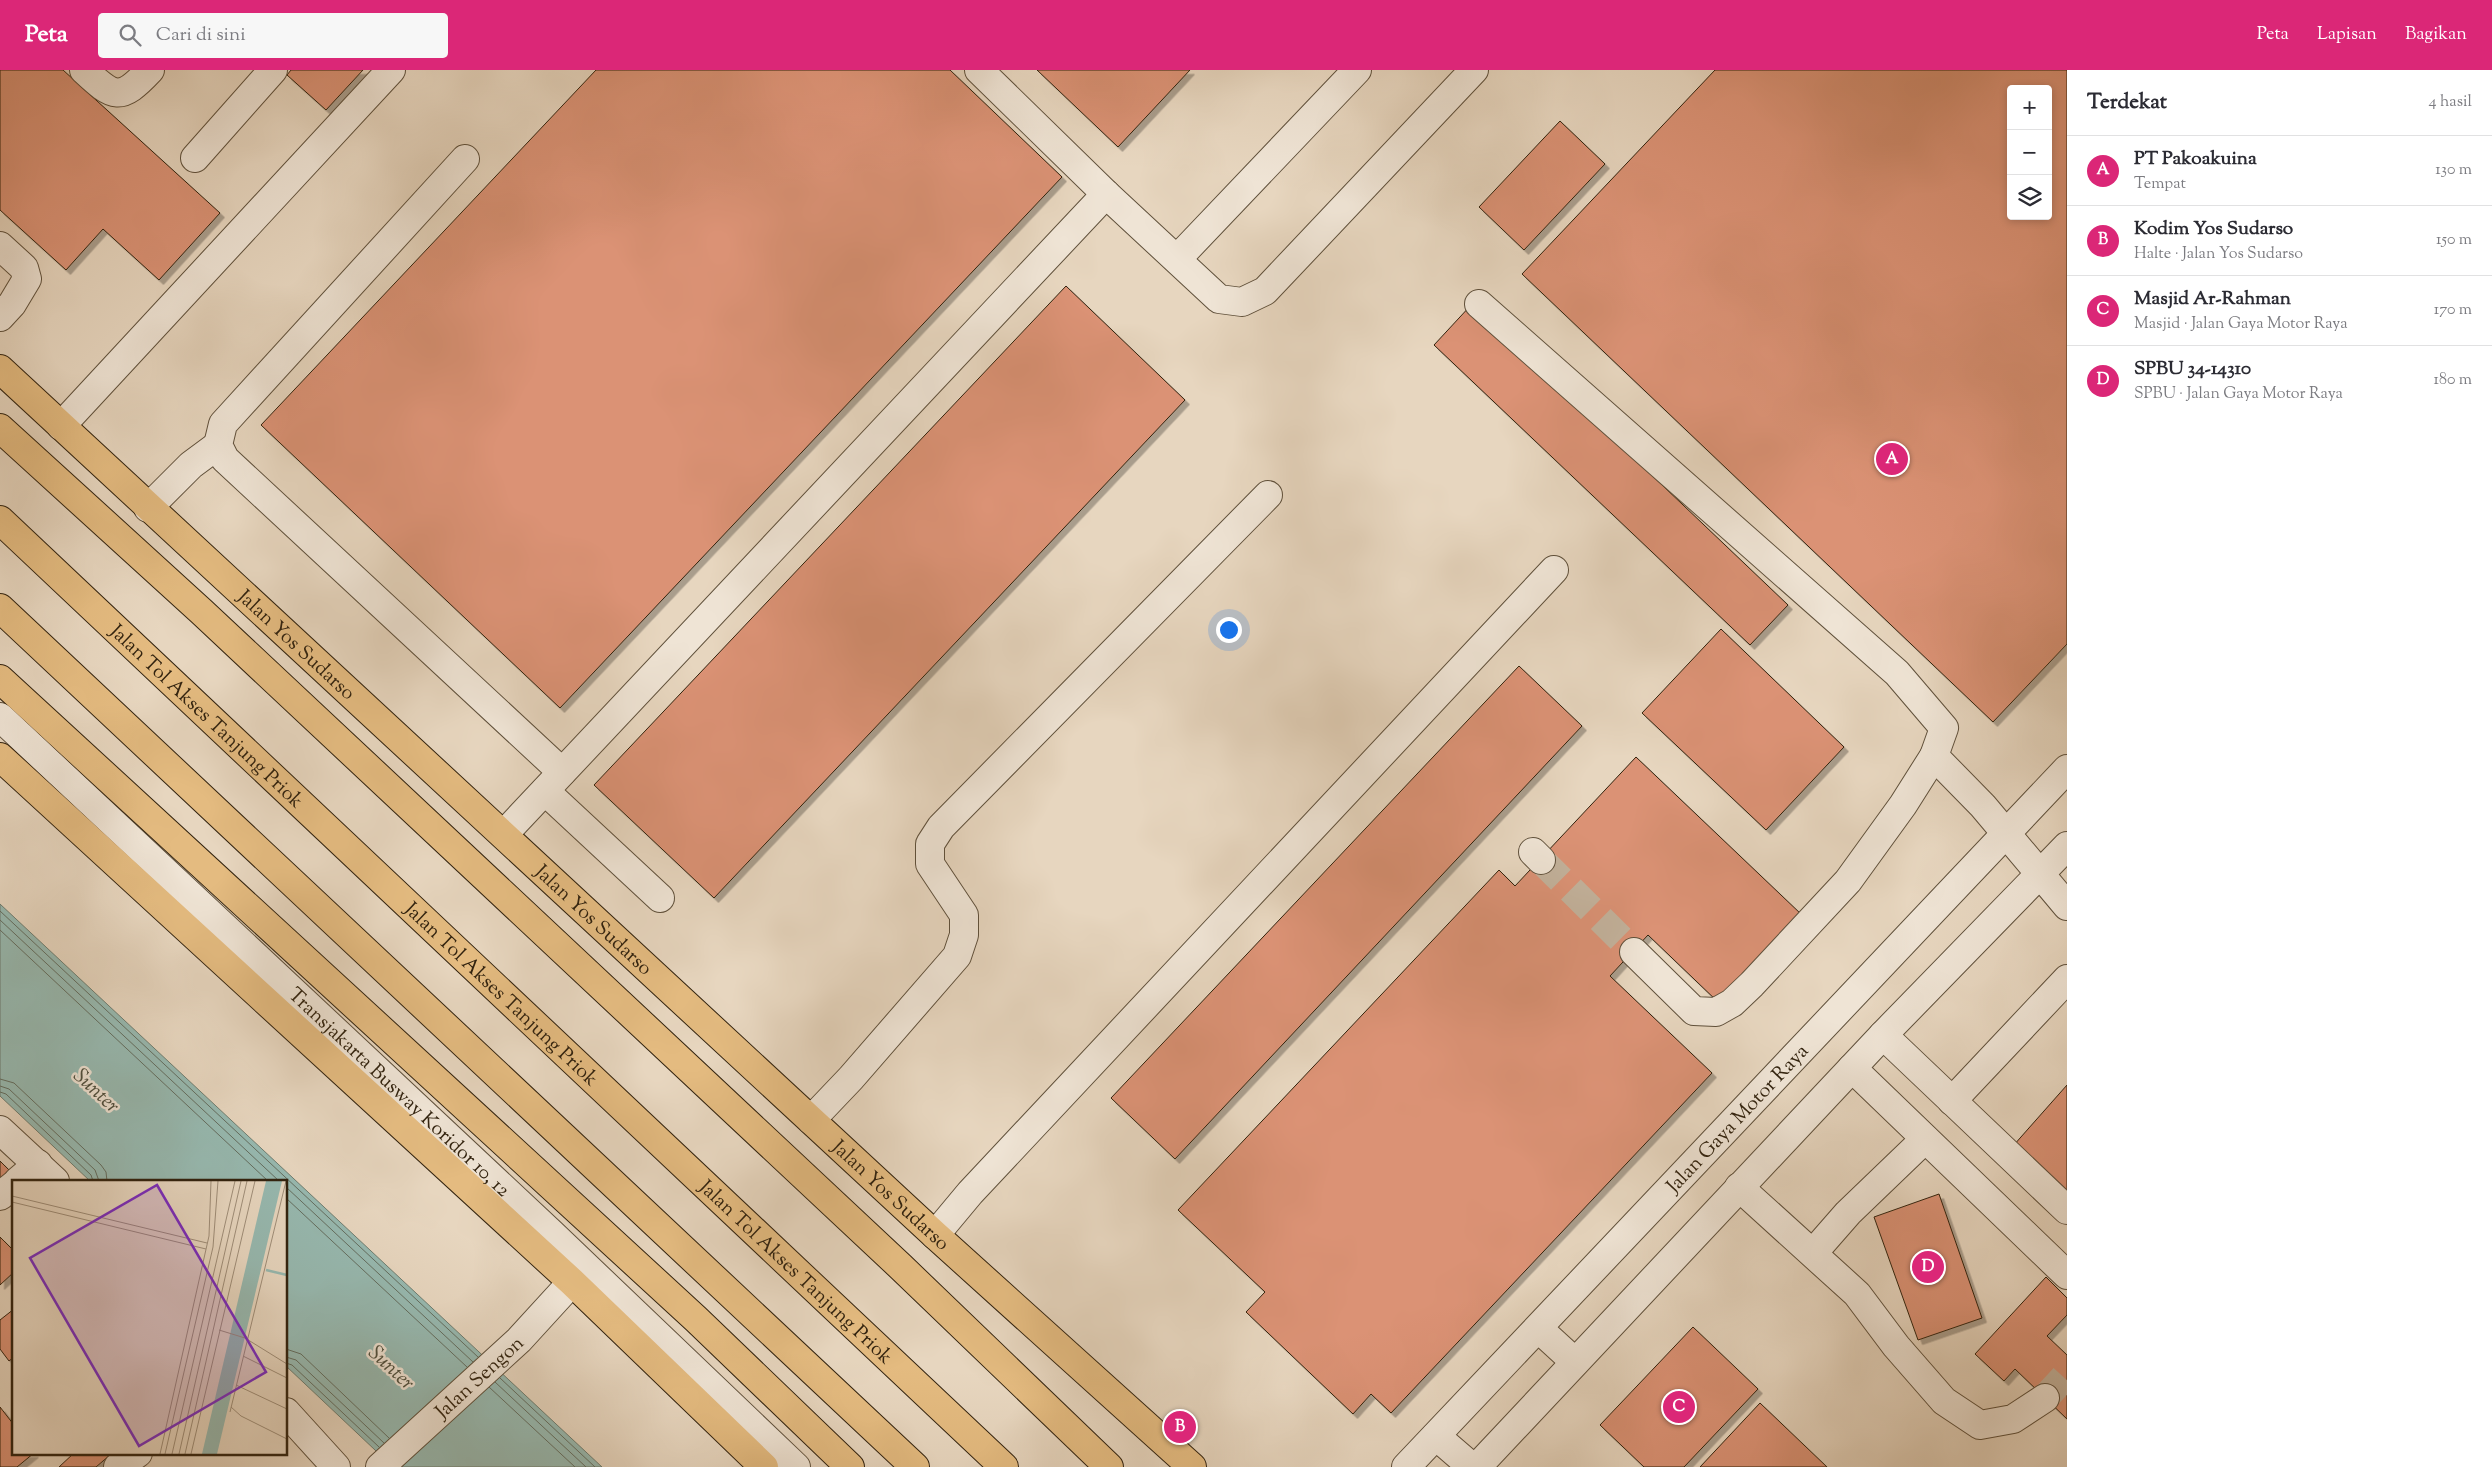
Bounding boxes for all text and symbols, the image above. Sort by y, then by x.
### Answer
search box [98,13,448,58]
text: Peta [25,18,68,52]
icon: search [116,21,144,49]
text: Cari di sini [156,22,246,49]
text: Peta [2257,22,2289,48]
text: Lapisan [2317,22,2377,48]
text: Bagikan [2405,22,2467,48]
map controls [2007,85,2052,220]
button: + [2007,85,2052,130]
text: Terdekat [2087,88,2167,118]
text: 4 hasil [2428,91,2472,114]
button: − [2007,130,2052,175]
text: PT Pakoakuina [2134,146,2257,173]
text: A [2097,159,2110,182]
text: 130 m [2435,159,2472,182]
text: Tempat [2134,173,2186,196]
button: layers [2007,175,2052,220]
text: Kodim Yos Sudarso [2134,216,2293,243]
text: B [2098,229,2108,252]
text: 150 m [2436,229,2472,252]
text: Halte · Jalan Yos Sudarso [2134,243,2303,266]
text: Masjid Ar-Rahman [2134,286,2291,313]
text: C [2097,299,2109,322]
text: 170 m [2434,299,2472,322]
text: Masjid · Jalan Gaya Motor Raya [2134,313,2348,336]
text: SPBU 34-14310 [2134,356,2251,383]
text: D [2097,369,2109,392]
text: 180 m [2433,369,2472,392]
text: SPBU · Jalan Gaya Motor Raya [2134,383,2343,406]
pin: A [1876,440,1908,478]
street label: Jalan Yos Sudarso [229,583,361,708]
your location [1216,617,1242,643]
street label: Jalan Tol Akses Tanjung Priok [101,618,309,816]
street label: Jalan Yos Sudarso [526,858,658,983]
street label: Jalan Tol Akses Tanjung Priok [396,896,604,1094]
street label: Transjakarta Busway Koridor 10, 12 [281,982,516,1205]
street label: Jalan Gaya Motor Raya [1660,1038,1816,1201]
water label: Sunter [66,1062,126,1121]
street label: Jalan Yos Sudarso [824,1134,955,1259]
street label: Jalan Tol Akses Tanjung Priok [691,1174,898,1372]
inset map [12,1180,288,1454]
pin: D [1912,1248,1944,1286]
street label: Jalan Sengon [429,1330,532,1427]
water label: Sunter [361,1339,421,1398]
pin: C [1663,1388,1695,1426]
pin: B [1164,1408,1196,1446]

